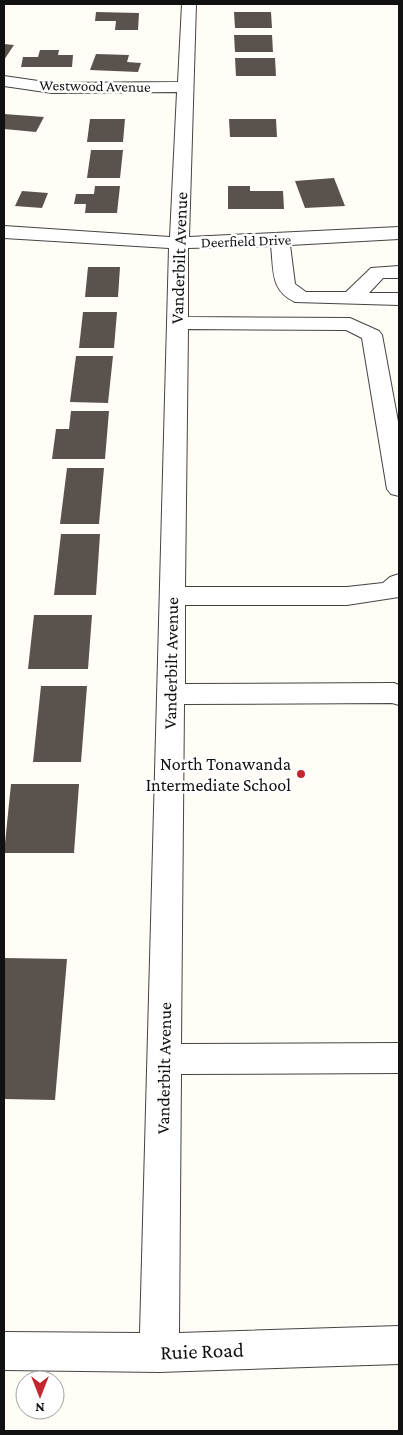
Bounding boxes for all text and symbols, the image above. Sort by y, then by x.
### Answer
street label: Westwood Avenue [39,77,151,95]
street label: Vanderbilt Avenue [167,192,191,324]
street label: Deerfield Drive [201,231,292,251]
street label: Vanderbilt Avenue [160,597,182,729]
place label: North Tonawanda Intermediate School [146,754,291,795]
marker: North Tonawanda Intermediate School [295,768,307,780]
street label: Vanderbilt Avenue [153,1002,175,1134]
street label: Ruie Road [160,1338,244,1364]
north arrow [15,1370,65,1420]
text: N [35,1400,45,1416]

